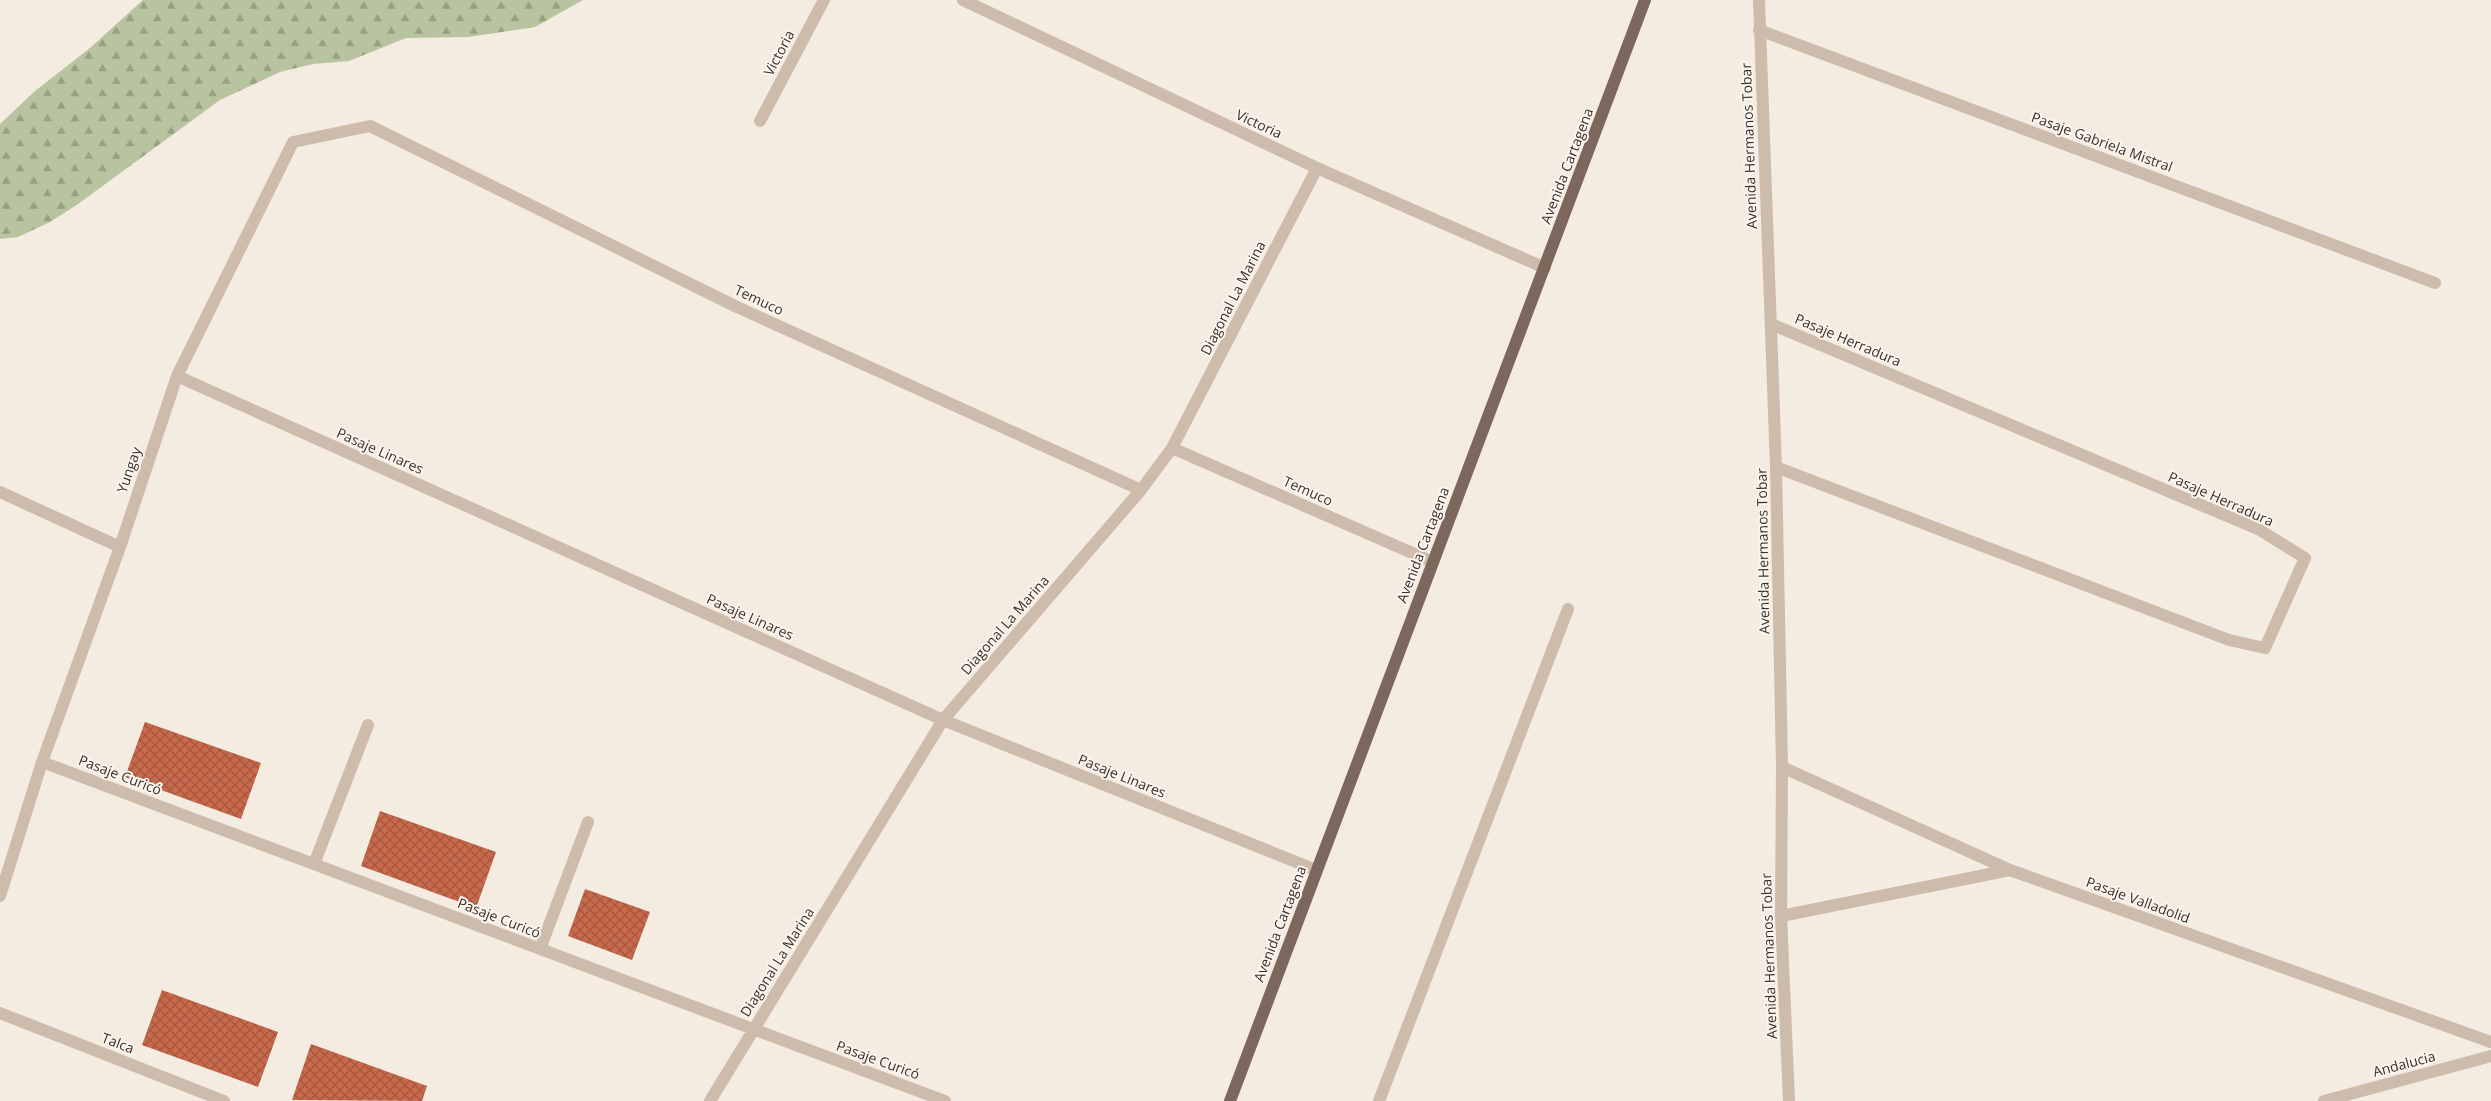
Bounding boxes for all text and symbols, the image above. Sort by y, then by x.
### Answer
street label: Victoria [759,27,798,79]
street label: Avenida Hermanos Tobar [1736,62,1761,229]
street label: Victoria [1233,105,1285,143]
street label: Avenida Cartagena [1536,105,1597,227]
street label: Pasaje Gabriela Mistral [2029,107,2175,176]
street label: Diagonal La Marina [1196,237,1270,358]
street label: Temuco [732,280,787,319]
street label: Pasaje Herradura [1792,309,1904,371]
street label: Pasaje Linares [334,423,427,478]
street label: Yungay [112,443,146,495]
street label: Pasaje Herradura [2165,467,2277,530]
street label: Avenida Hermanos Tobar [1752,468,1773,634]
street label: Temuco [1280,471,1336,510]
street label: Avenida Cartagena [1392,484,1453,606]
street label: Diagonal La Marina [956,571,1053,678]
street label: Pasaje Linares [704,589,797,644]
street label: Pasaje Linares [1075,749,1169,802]
street label: Pasaje Curicó [76,750,164,799]
street label: Avenida Cartagena [1249,863,1310,985]
street label: Avenida Hermanos Tobar [1756,872,1781,1039]
street label: Pasaje Valladolid [2084,872,2193,927]
street label: Pasaje Curicó [455,893,543,942]
street label: Diagonal La Marina [735,903,818,1020]
street label: Talca [99,1028,137,1057]
street label: Pasaje Curicó [834,1036,923,1083]
street label: Andalucia [2371,1046,2437,1081]

